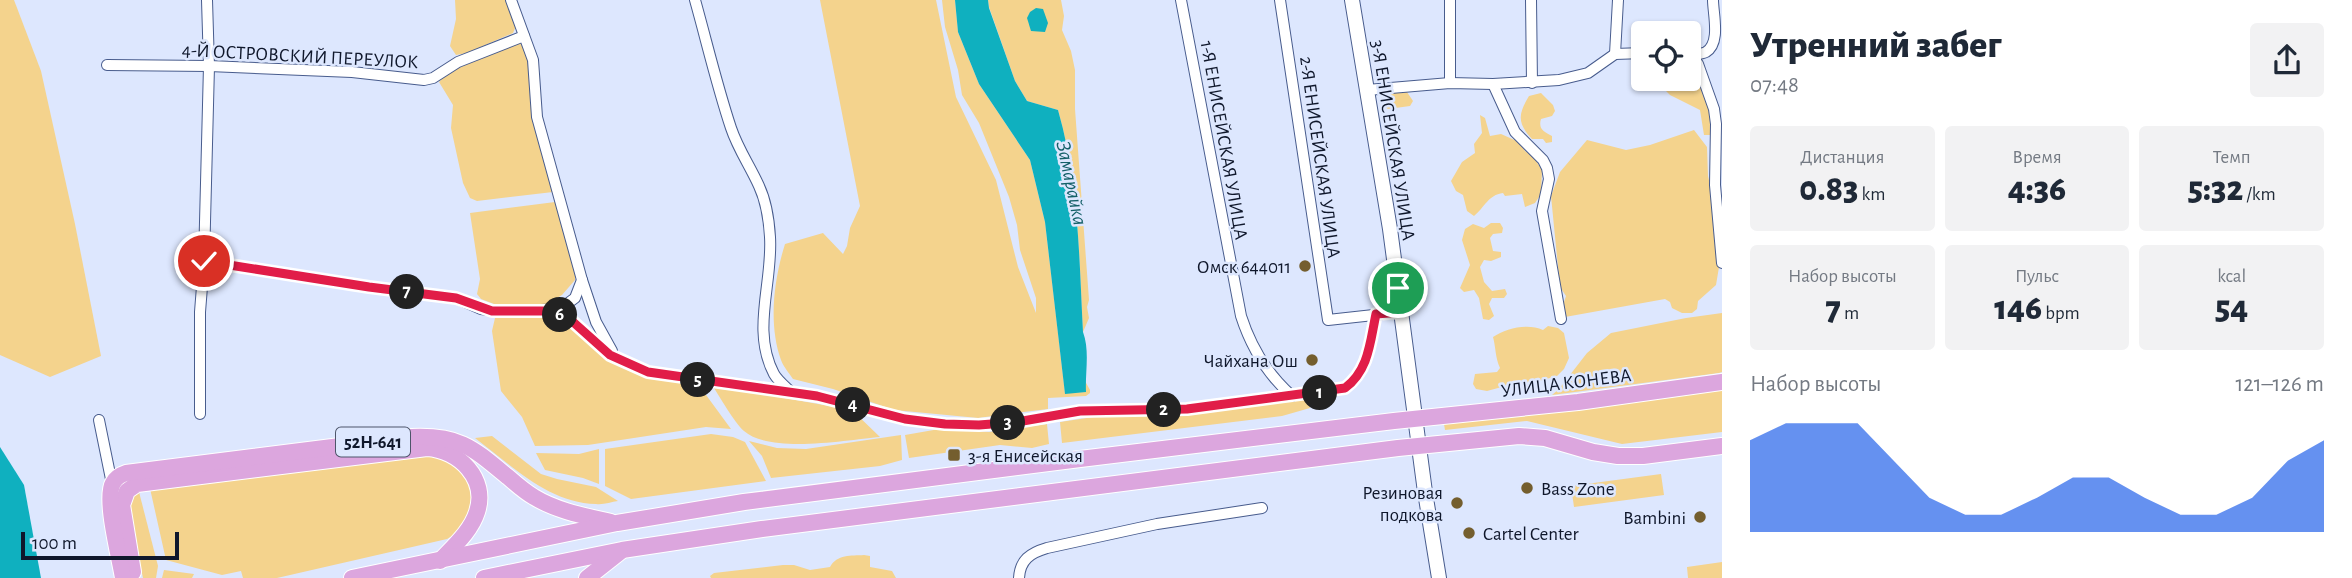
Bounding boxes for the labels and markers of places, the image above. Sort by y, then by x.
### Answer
pin [174,231,234,291]
place label: Омск 644011 [1197,258,1291,277]
marker: Омск 644011 [1297,258,1313,274]
pin [1368,258,1428,318]
pin: 7 [390,274,424,310]
pin: 6 [542,298,578,332]
place label: Чайхана Ош [1204,352,1298,371]
marker: Чайхана Ош [1304,352,1320,368]
pin: 5 [680,362,716,398]
pin: 1 [1302,376,1338,410]
pin: 4 [836,388,870,422]
pin: 2 [1146,392,1182,428]
pin: 3 [990,406,1026,440]
marker: 3-я Енисейская [946,447,962,463]
place label: 3-я Енисейская [968,447,1083,466]
marker: Bass Zone [1519,480,1535,496]
place label: Bass Zone [1541,480,1614,499]
place label: Резиновая подкова [1362,484,1443,525]
marker: Резиновая подкова [1449,495,1465,511]
place label: Bambini [1623,509,1686,528]
marker: Bambini [1692,509,1708,525]
marker: Cartel Center [1461,525,1477,541]
place label: Cartel Center [1483,525,1579,544]

